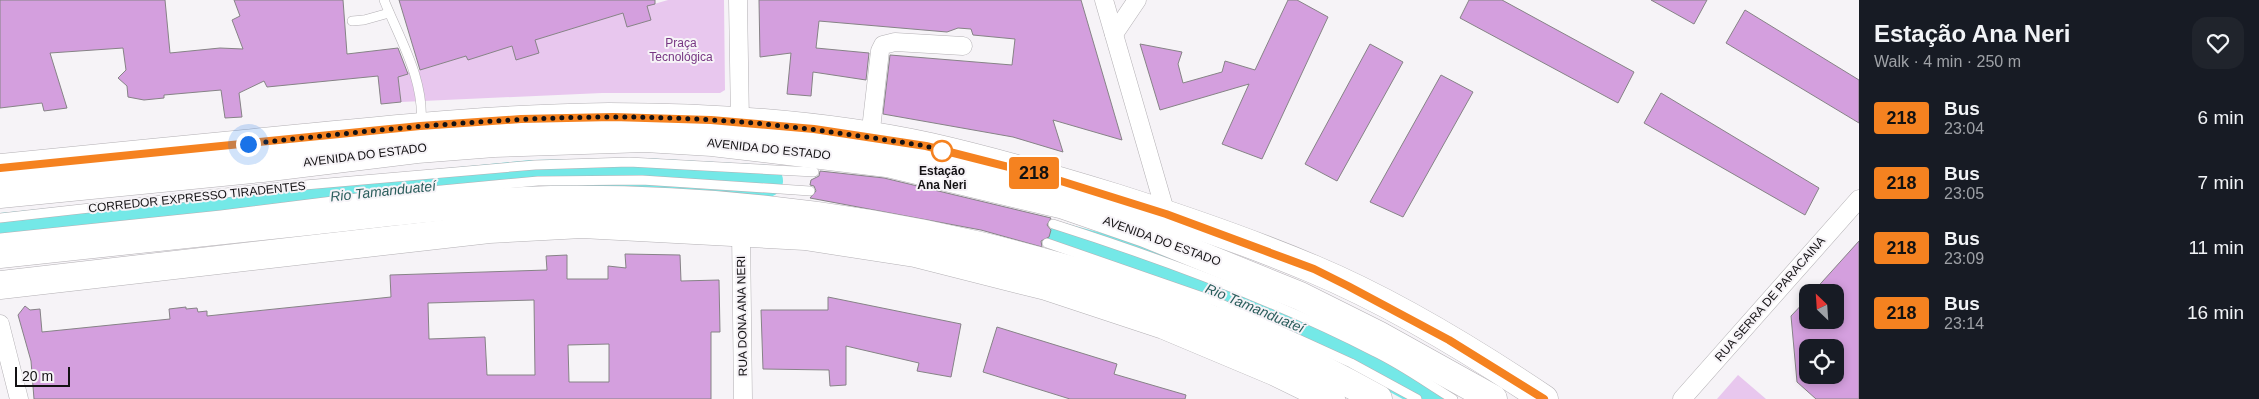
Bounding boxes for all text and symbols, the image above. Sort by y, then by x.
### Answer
button: heart [2192,17,2244,69]
text: Estação Ana Neri [1874,20,2071,47]
park label: Praça Tecnológica [649,36,713,64]
text: Walk · 4 min · 250 m [1874,53,2021,70]
text: Bus [1944,98,1980,119]
text: 6 min [2198,107,2244,128]
text: 218 [1886,108,1917,128]
text: 23:04 [1944,120,1984,137]
your location [236,132,261,157]
street label: AVENIDA DO ESTADO [706,136,832,162]
street label: AVENIDA DO ESTADO [302,140,428,170]
marker: Estação Ana Neri [931,140,953,162]
line badge: 218 [1005,157,1063,189]
text: 218 [1019,163,1049,183]
text: Bus [1944,163,1980,184]
place label: Estação Ana Neri [917,164,967,192]
text: 7 min [2198,172,2244,193]
text: 218 [1886,173,1917,193]
water label: Rio Tamanduateí [329,177,439,205]
street label: CORREDOR EXPRESSO TIRADENTES [88,179,306,215]
text: 23:05 [1944,185,1984,202]
street label: AVENIDA DO ESTADO [1101,213,1223,269]
text: Bus [1944,228,1980,249]
street label: RUA SERRA DE PARACAINA [1712,234,1828,364]
text: 11 min [2188,237,2244,258]
text: 218 [1886,238,1917,258]
text: 23:09 [1944,250,1984,267]
street label: RUA DONA ANA NERI [734,256,750,376]
water label: Rio Tamanduateí [1203,280,1309,337]
north arrow [1799,284,1844,329]
map controls [1799,284,1844,384]
text: Bus [1944,293,1980,314]
text: 16 min [2187,302,2244,323]
text: 218 [1886,303,1917,323]
text: 23:14 [1944,315,1984,332]
button: locate [1799,339,1844,384]
scale bar [15,364,70,387]
text: 20 m [22,368,53,384]

